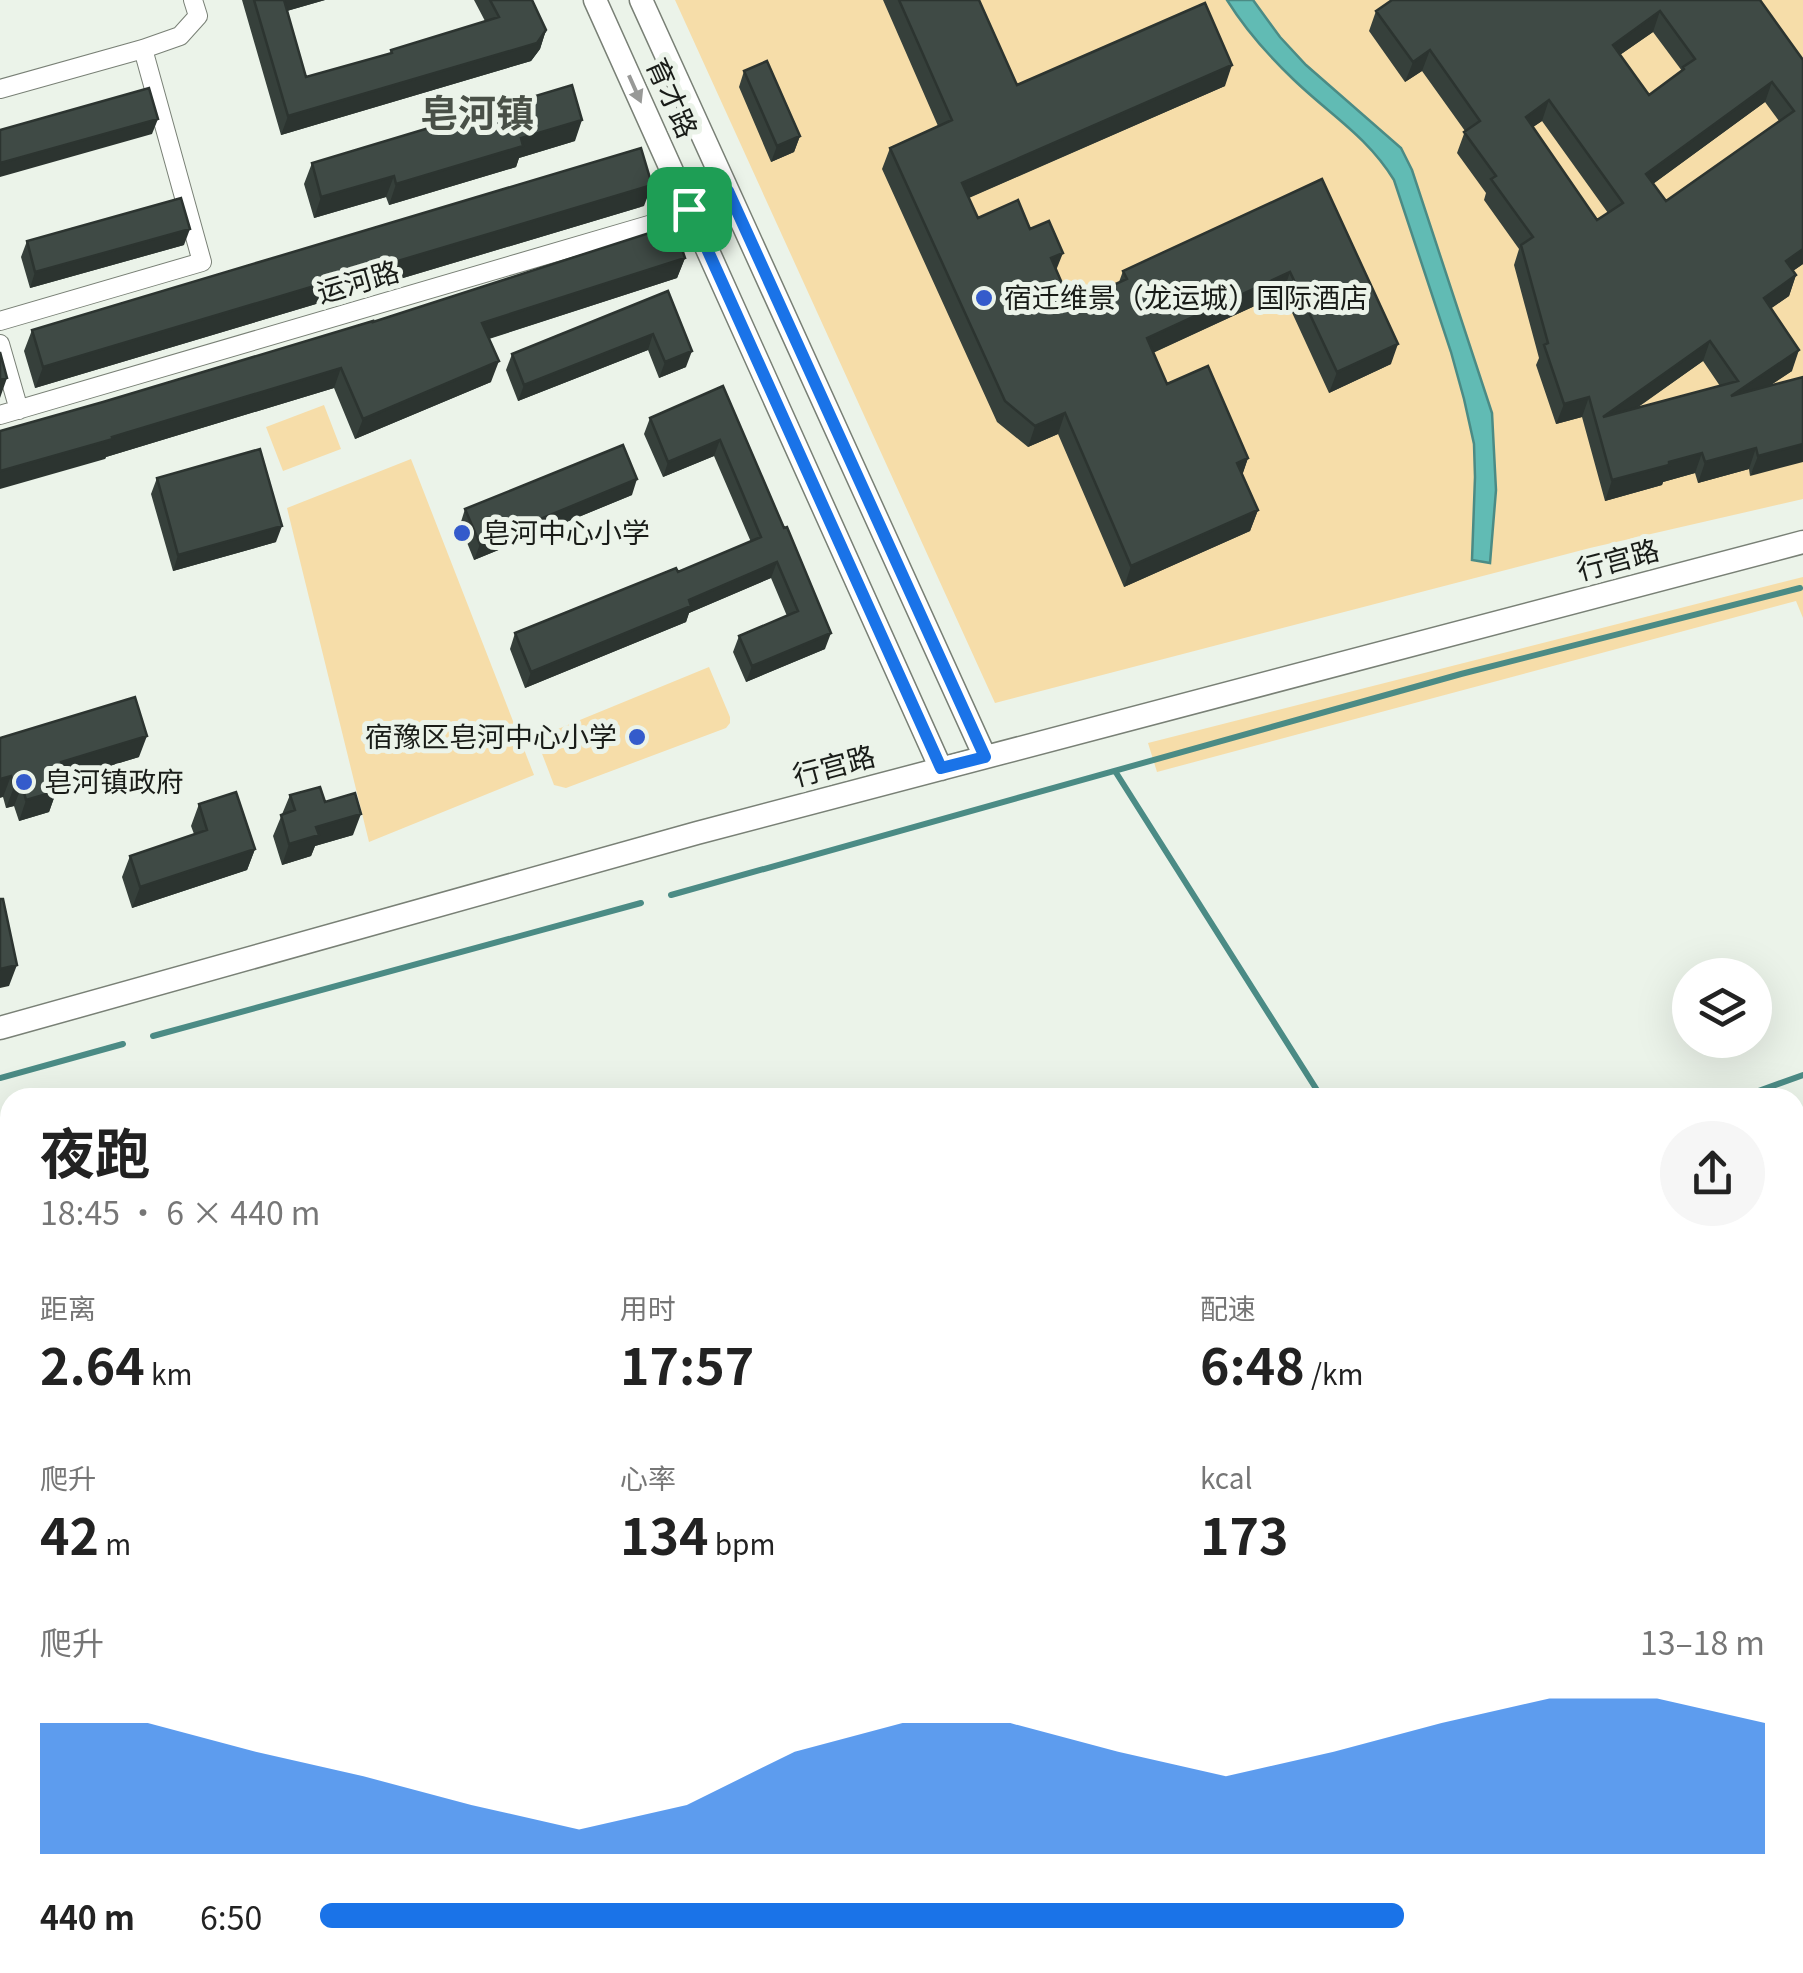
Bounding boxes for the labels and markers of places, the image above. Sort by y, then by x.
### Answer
pin [647,167,732,252]
place label: 宿迁维景（龙运城）国际酒店 [1004,276,1368,316]
marker: 宿迁维景（龙运城）国际酒店 [973,287,995,309]
place label: 皂河中心小学 [482,511,650,551]
marker: 皂河中心小学 [451,522,473,544]
place label: 宿豫区皂河中心小学 [365,715,617,755]
marker: 宿豫区皂河中心小学 [626,726,648,748]
place label: 皂河镇政府 [44,760,184,800]
marker: 皂河镇政府 [13,771,35,793]

